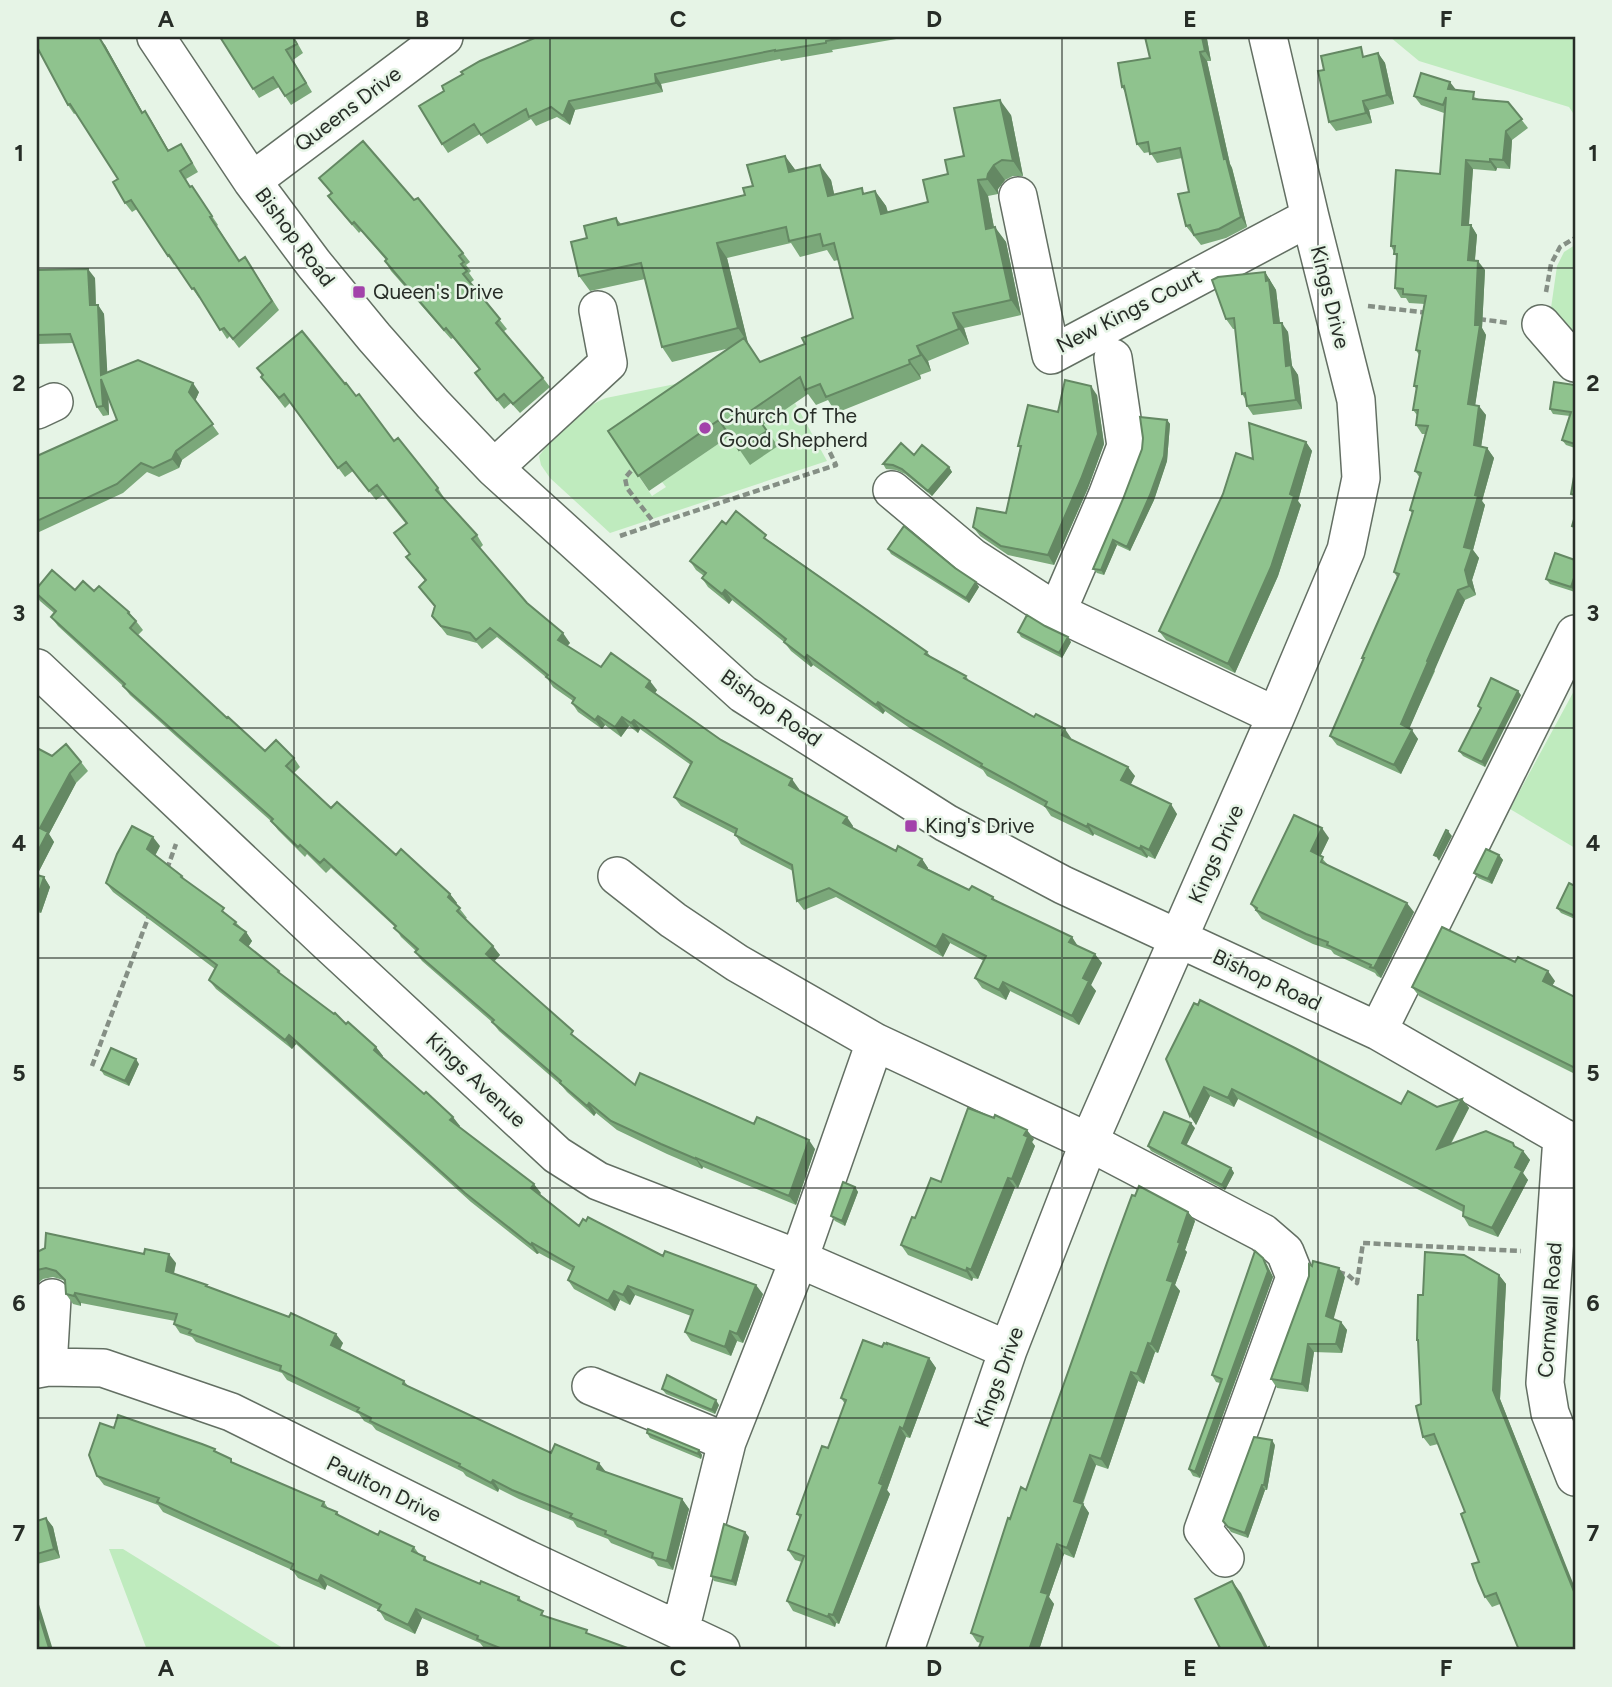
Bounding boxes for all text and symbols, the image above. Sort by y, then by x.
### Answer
text: A [158,5,175,33]
text: B [415,5,429,33]
text: C [670,5,687,33]
text: D [926,5,942,33]
text: E [1183,5,1197,33]
text: F [1440,5,1453,33]
street label: Queens Drive [290,61,406,157]
text: 1 [14,139,24,167]
text: 1 [1588,139,1598,167]
street label: Bishop Road [250,182,341,291]
street label: Kings Drive [1306,243,1355,351]
street label: New Kings Court [1052,263,1206,358]
place label: Queen's Drive [373,279,503,304]
marker: Queen's Drive [351,284,367,300]
text: 2 [12,369,26,397]
text: 2 [1586,369,1600,397]
place label: Church Of The Good Shepherd [719,403,868,452]
marker: Church Of The Good Shepherd [697,420,713,436]
text: 3 [13,599,25,627]
text: 3 [1587,599,1599,627]
street label: Bishop Road [716,664,827,751]
street label: Kings Drive [1183,801,1248,907]
place label: King's Drive [925,813,1034,838]
marker: King's Drive [903,818,919,834]
text: 4 [12,829,26,857]
text: 4 [1586,829,1600,857]
street label: Bishop Road [1209,943,1326,1016]
street label: Kings Avenue [421,1027,532,1132]
text: 5 [12,1059,26,1087]
text: 5 [1586,1059,1600,1087]
street label: Cornwall Road [1532,1241,1567,1379]
text: 6 [12,1289,26,1317]
text: 6 [1586,1289,1600,1317]
street label: Kings Drive [969,1323,1028,1431]
street label: Paulton Drive [323,1450,446,1527]
text: 7 [13,1519,26,1547]
text: 7 [1587,1519,1600,1547]
text: A [158,1654,175,1682]
text: B [415,1654,429,1682]
text: C [670,1654,687,1682]
text: D [926,1654,942,1682]
text: E [1183,1654,1197,1682]
text: F [1440,1654,1453,1682]

